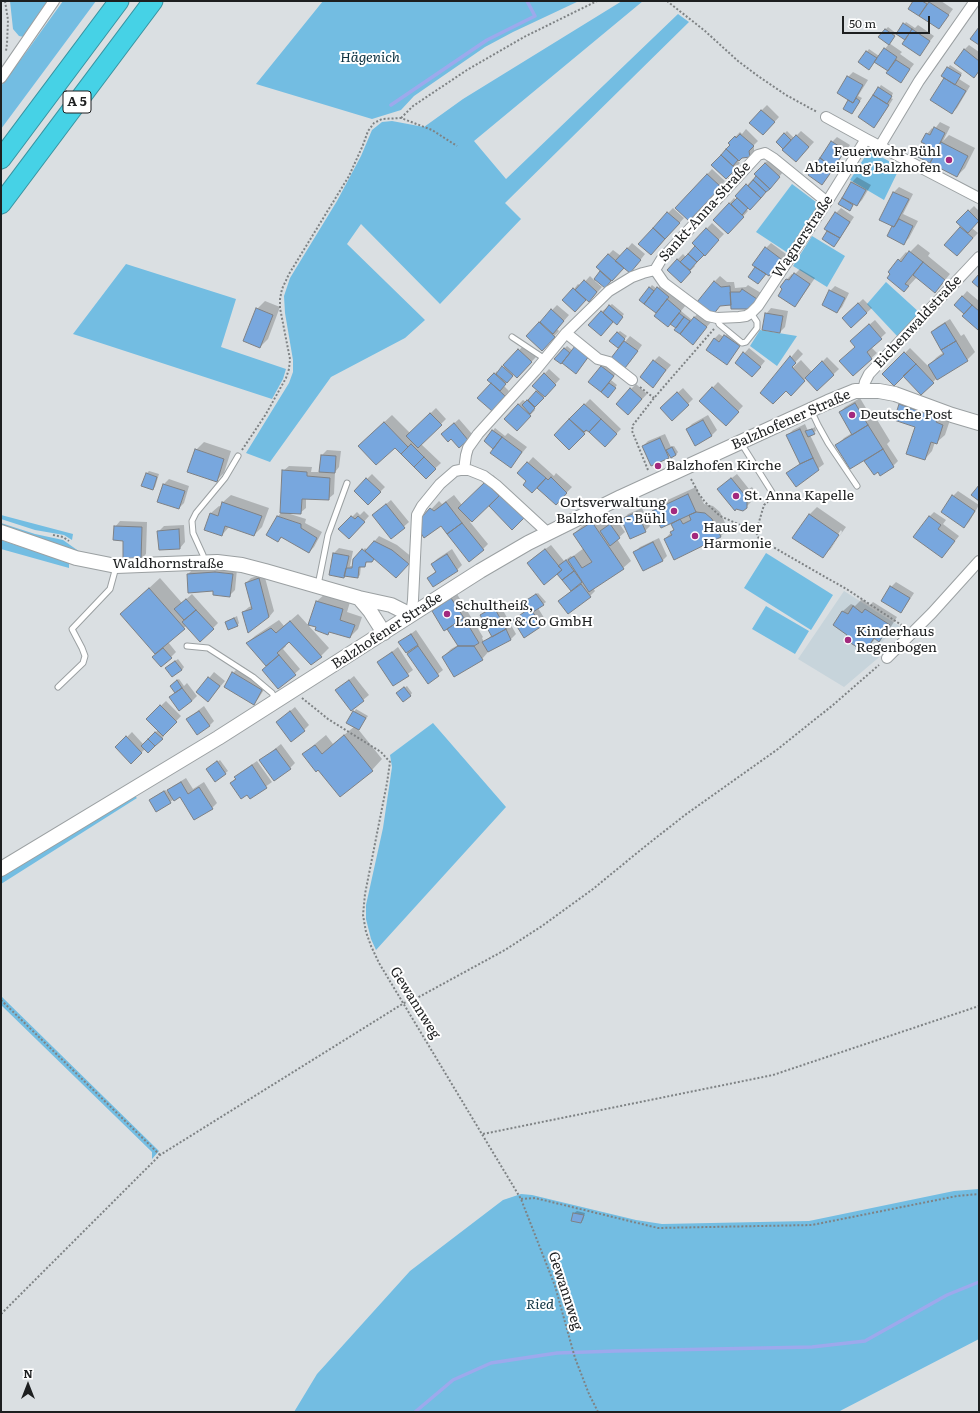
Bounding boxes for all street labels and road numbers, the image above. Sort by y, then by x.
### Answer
road number: A 5 [63,91,91,113]
street label: Sankt-Anna-Straße [656,159,754,265]
street label: Wagnerstraße [769,193,837,281]
street label: Eichenwaldstraße [871,272,965,372]
street label: Balzhofener Straße [729,386,853,454]
street label: Waldhornstraße [112,556,224,572]
street label: Balzhofener Straße [329,589,445,673]
street label: Gewannweg [386,964,444,1042]
street label: Gewannweg [544,1250,586,1332]

